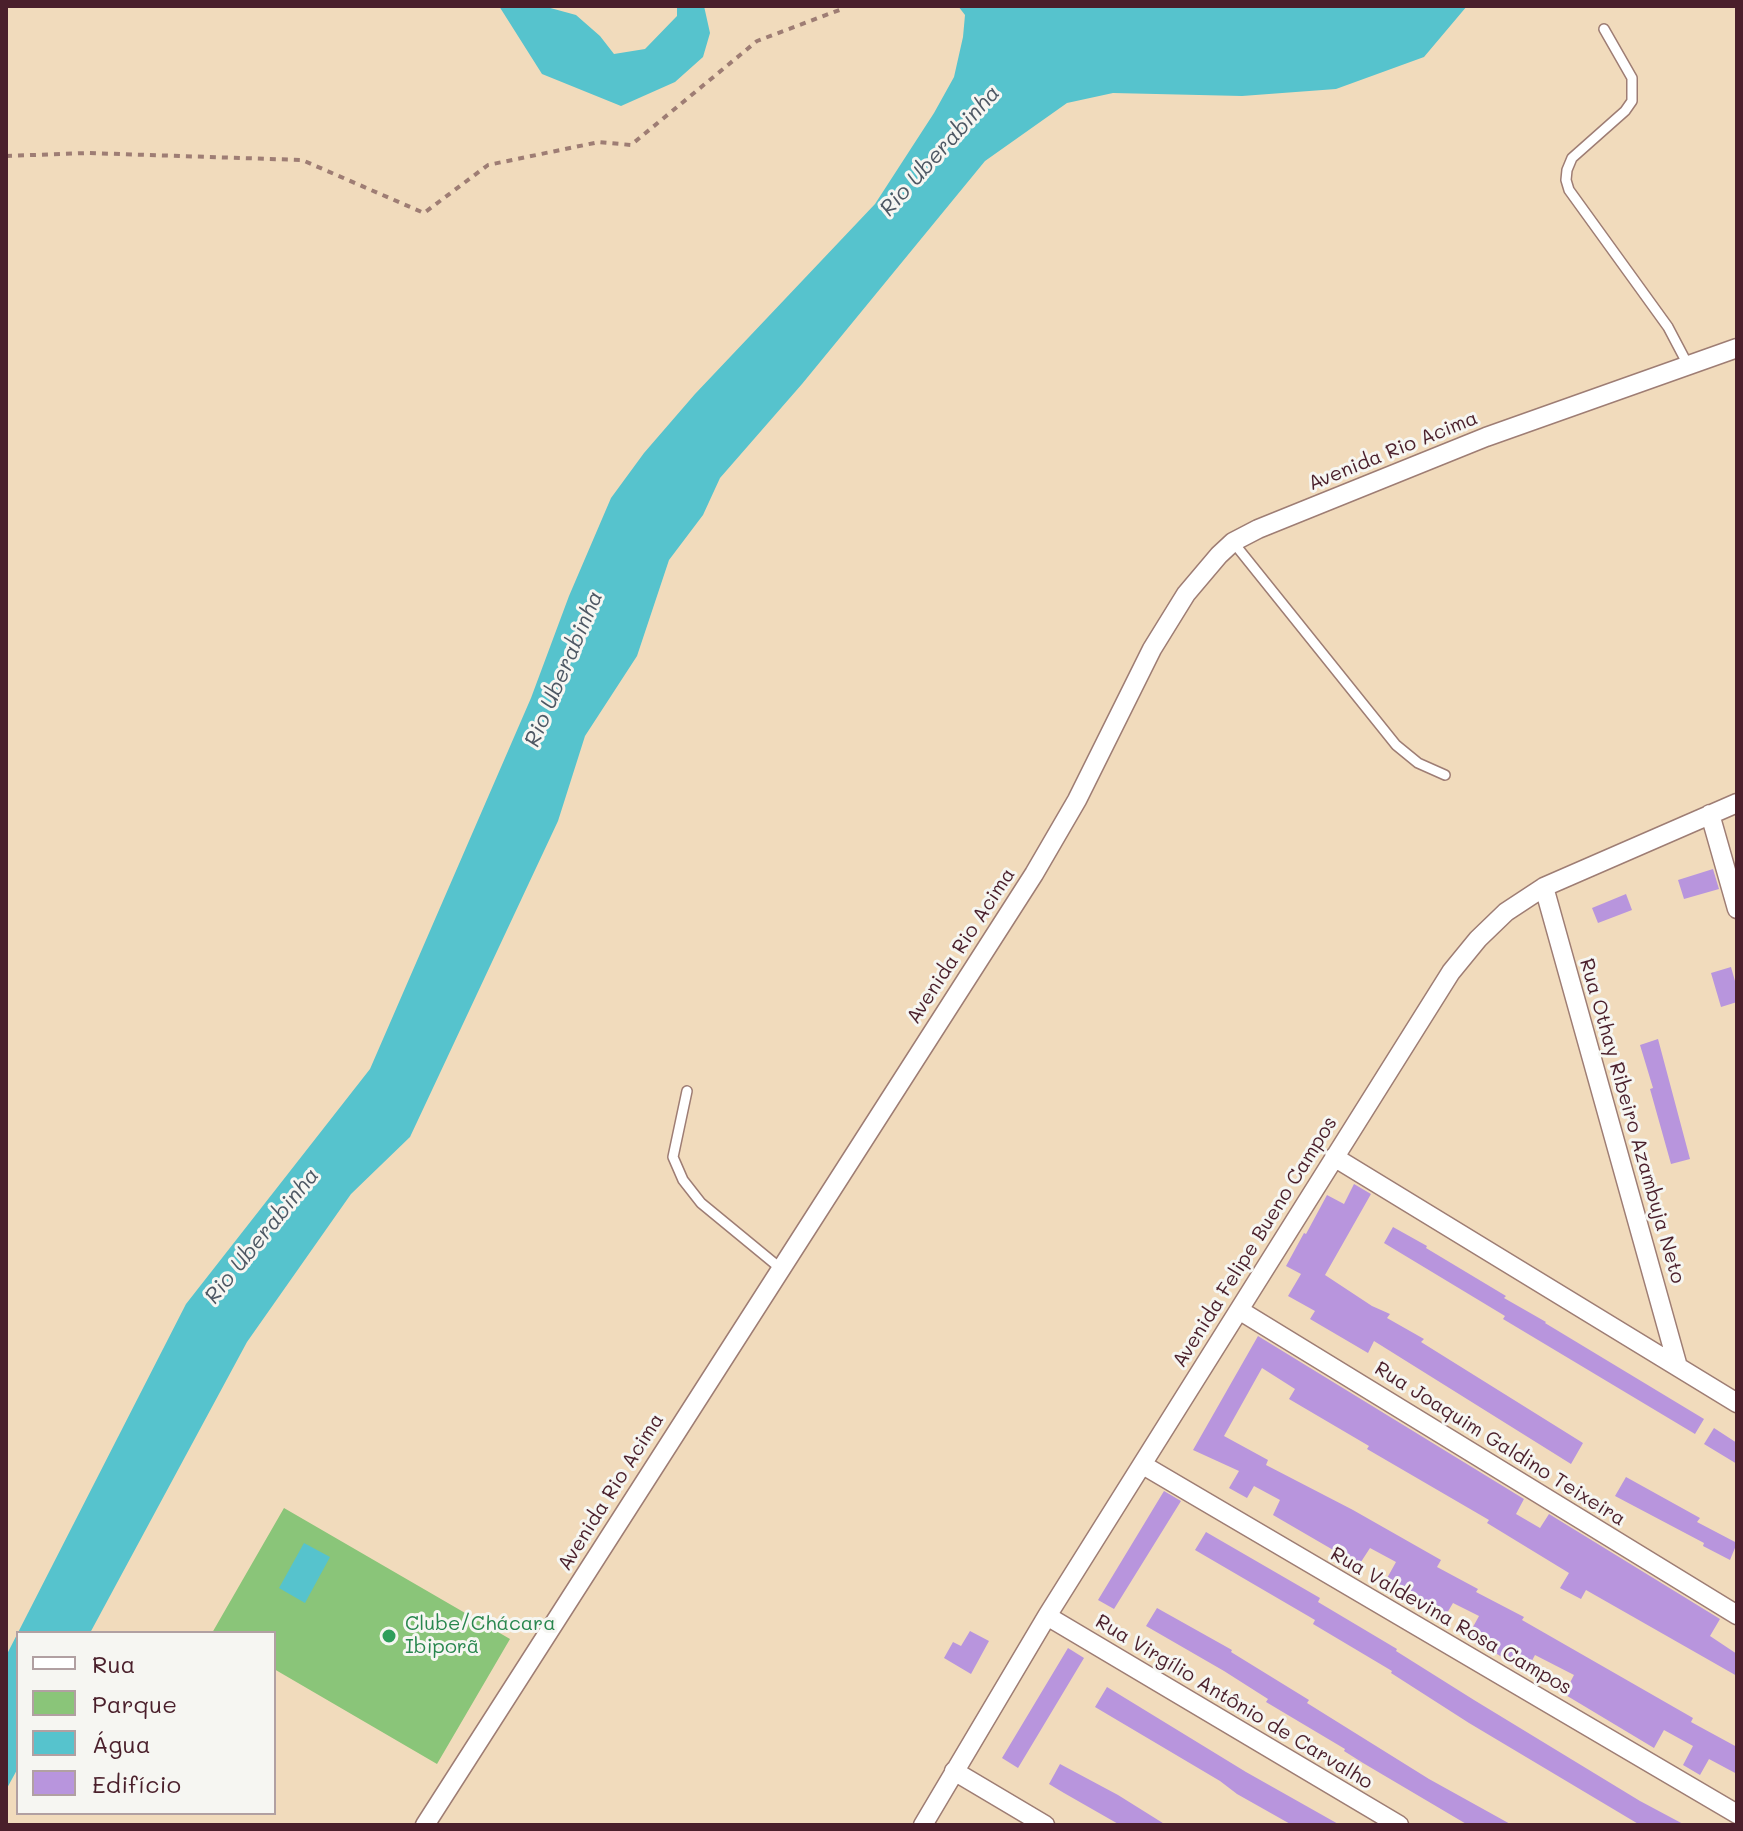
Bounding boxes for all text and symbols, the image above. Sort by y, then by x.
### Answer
water label: Rio Uberabinha [874,80,1006,222]
street label: Avenida Rio Acima [1305,406,1481,496]
water label: Rio Uberabinha [519,587,609,751]
street label: Avenida Rio Acima [902,864,1020,1028]
street label: Rua Othay Ribeiro Azambuja Neto [1574,956,1690,1286]
street label: Avenida Felipe Bueno Campos [1168,1112,1342,1372]
water label: Rio Uberabinha [199,1163,325,1309]
street label: Rua Joaquim Galdino Teixeira [1370,1357,1630,1531]
street label: Avenida Rio Acima [553,1409,669,1575]
street label: Rua Valdevina Rosa Campos [1326,1542,1576,1700]
street label: Rua Virgílio Antônio de Carvalho [1091,1609,1377,1795]
place label: Clube/Chácara Ibiporã [405,1612,556,1659]
marker: Clube/Chácara Ibiporã [380,1627,398,1645]
legend [16,1631,276,1815]
text: Rua [92,1648,135,1679]
text: Parque [92,1688,177,1719]
text: Água [92,1728,151,1759]
text: Edifício [92,1768,181,1799]

